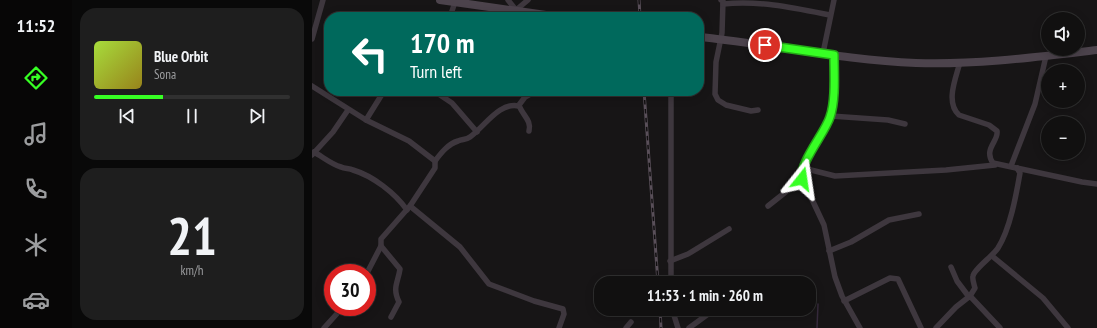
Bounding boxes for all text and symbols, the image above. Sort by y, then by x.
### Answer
map controls [1041,12,1085,160]
button: sound [1041,12,1085,56]
text: 11:52 [17,14,55,37]
text: 170 m [410,24,474,61]
icon: left [344,28,396,80]
pin [748,28,782,62]
icon: arrive [754,34,776,56]
text: Blue Orbit [154,47,208,66]
text: Turn left [410,60,462,83]
icon: directions [22,64,50,92]
button: + [1041,64,1085,108]
text: Sona [154,66,176,83]
icon: previous [116,105,138,127]
icon: pause [181,105,203,127]
icon: next [246,105,268,127]
button: − [1041,116,1085,160]
icon: music [22,120,50,148]
position arrow [781,158,823,200]
icon: phone [22,175,50,203]
text: 21 [167,202,217,269]
icon: climate [22,231,50,259]
text: km/h [180,262,204,279]
speed limit sign: 30 [324,264,376,316]
icon: car [22,286,50,314]
text: 11:53 · 1 min · 260 m [647,286,763,305]

